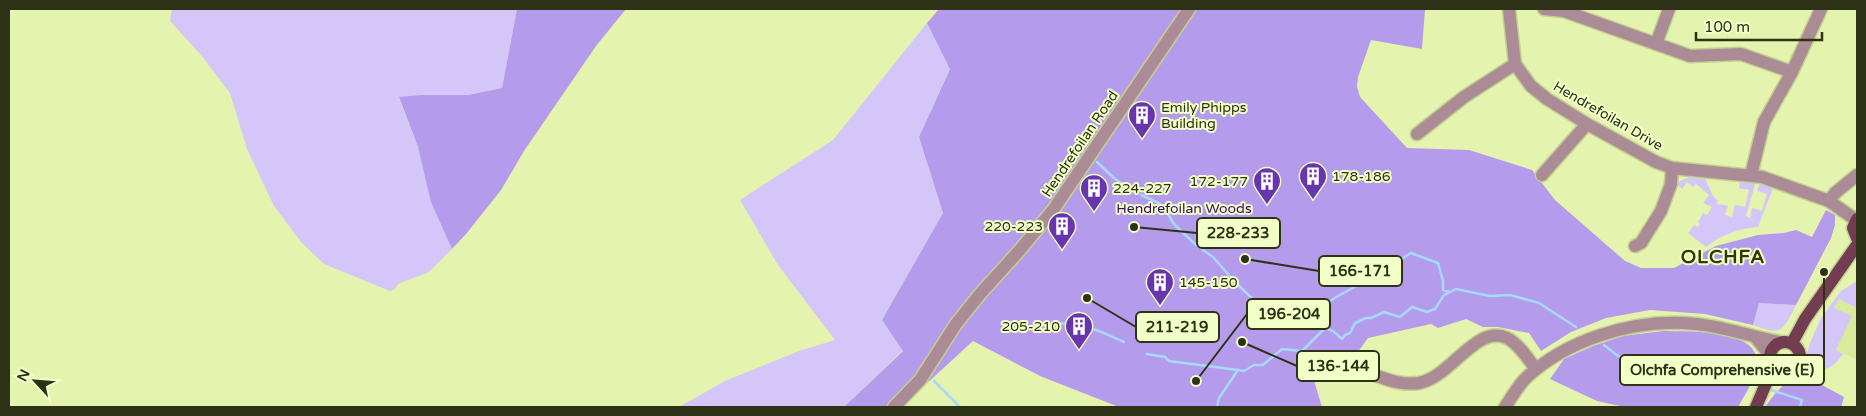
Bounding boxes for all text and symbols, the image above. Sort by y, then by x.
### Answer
scale bar [1696,10,1822,42]
text: 100 m [1704,18,1750,36]
street label: Hendrefoilan Drive [1550,78,1666,154]
street label: Hendrefoilan Road [1038,88,1122,200]
place label: Emily Phipps Building [1161,99,1247,132]
building icon: Emily Phipps Building [1127,100,1157,139]
building icon: 178-186 [1298,161,1328,200]
building icon: 172-177 [1252,166,1282,205]
place label: 178-186 [1332,168,1391,185]
building icon: 224-227 [1079,173,1109,212]
place label: 172-177 [1190,173,1248,190]
place label: 224-227 [1113,180,1172,197]
park label: Hendrefoilan Woods [1116,200,1252,217]
building icon: 220-223 [1047,211,1077,250]
place label: 220-223 [985,218,1043,235]
callout: 228-233 [1197,218,1280,248]
text: 228-233 [1207,224,1269,242]
district label: OLCHFA [1681,246,1765,268]
callout: 166-171 [1319,256,1402,286]
text: 166-171 [1329,262,1391,280]
building icon: 145-150 [1145,267,1175,306]
place label: 145-150 [1179,274,1238,291]
callout: 196-204 [1247,299,1330,329]
text: 196-204 [1258,305,1321,323]
building icon: 205-210 [1064,311,1094,350]
callout: 211-219 [1136,312,1219,342]
place label: 205-210 [1002,318,1060,335]
text: 211-219 [1146,318,1208,336]
callout: 136-144 [1297,351,1379,381]
callout: Olchfa Comprehensive (E) [1620,355,1824,385]
north arrow [10,356,60,406]
text: 136-144 [1307,357,1370,375]
text: Olchfa Comprehensive (E) [1630,361,1814,380]
text: N [14,367,34,384]

